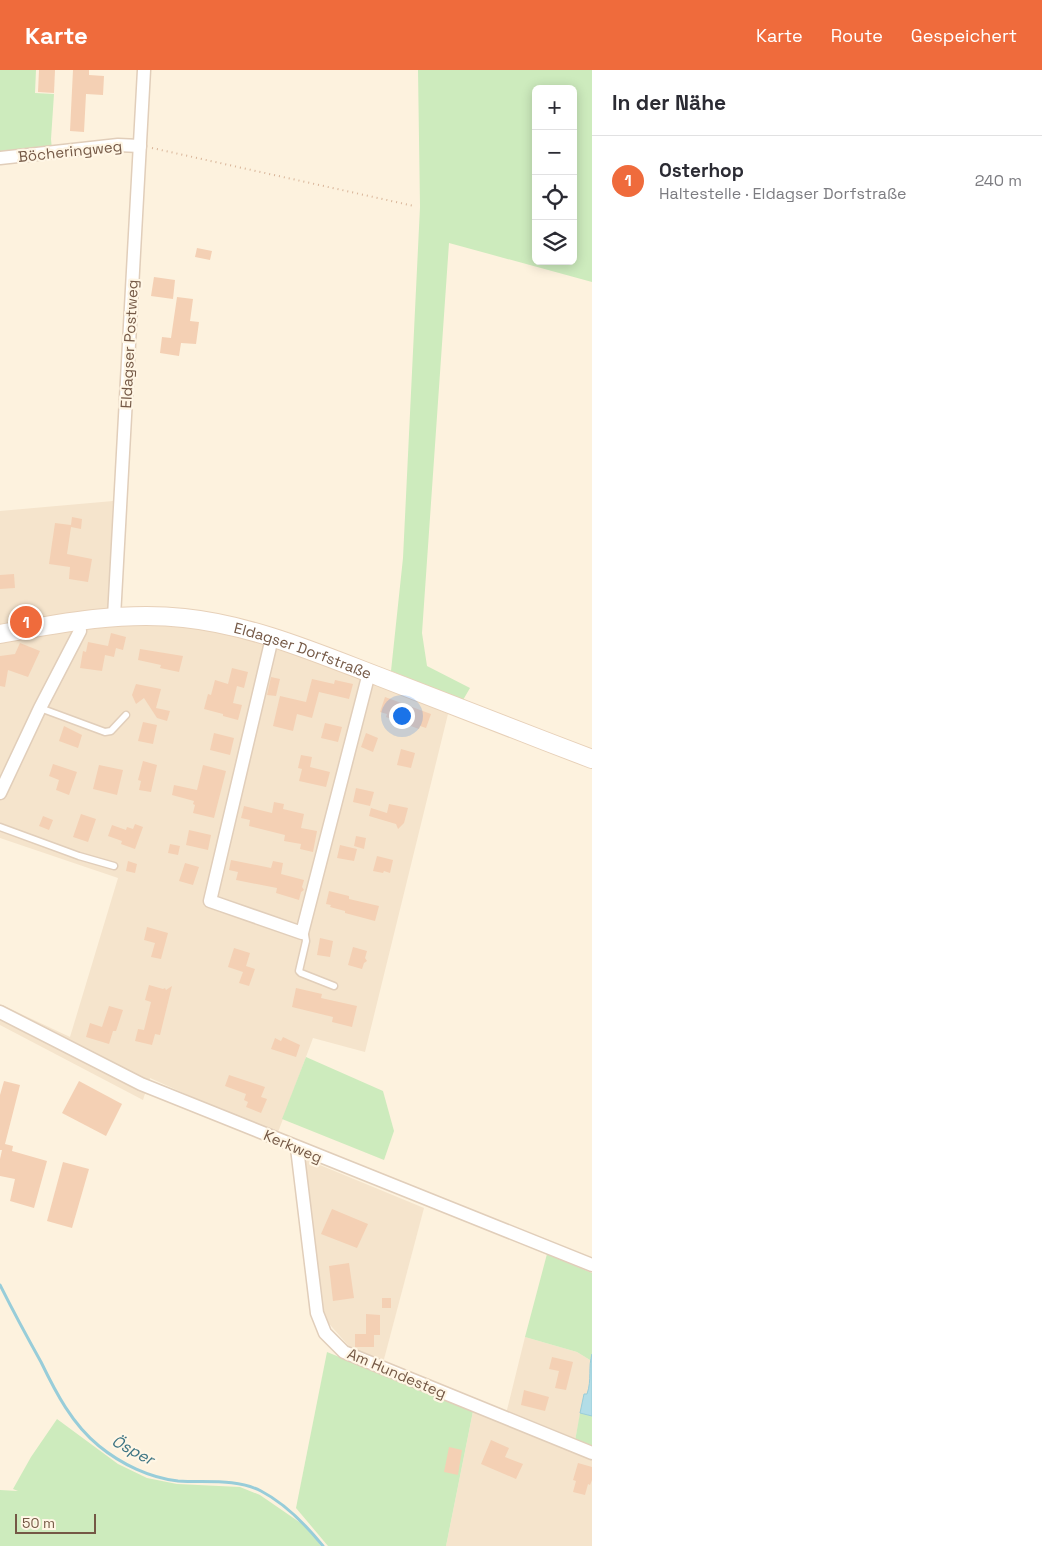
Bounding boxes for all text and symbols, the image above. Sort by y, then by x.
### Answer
text: Karte [25,20,88,51]
text: Karte [756,24,803,47]
text: Route [831,24,883,47]
text: Gespeichert [911,24,1017,47]
map controls [532,85,577,265]
button: + [532,85,577,130]
text: In der Nähe [612,89,726,116]
button: − [532,130,577,175]
street label: Böcheringweg [17,136,123,166]
text: Osterhop [659,158,744,183]
text: 1 [624,170,632,191]
text: 240 m [975,170,1022,191]
button: locate [532,175,577,220]
text: Haltestelle · Eldagser Dorfstraße [659,183,907,204]
button: layers [532,220,577,265]
street label: Eldagser Postweg [116,279,142,409]
pin: 1 [10,603,42,641]
street label: Eldagser Dorfstraße [232,618,375,683]
your location [389,703,415,729]
street label: Kerkweg [261,1125,325,1167]
street label: Am Hundesteg [345,1344,449,1402]
water label: Ösper [108,1430,160,1471]
scale bar [15,1511,96,1534]
text: 50 m [22,1514,55,1532]

